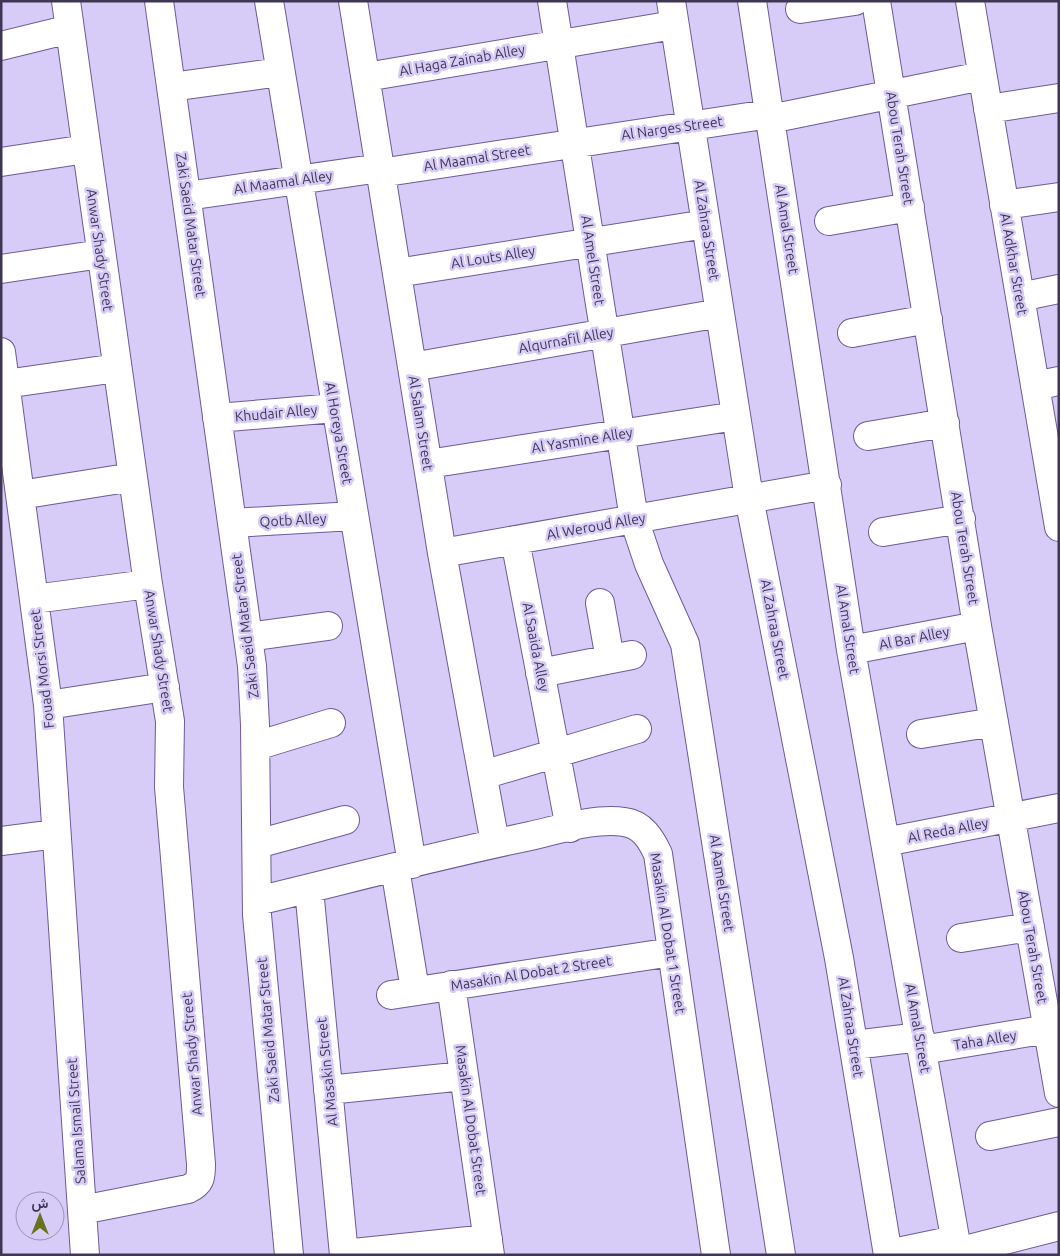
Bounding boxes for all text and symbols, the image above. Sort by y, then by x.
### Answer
street label: Al Haga Zainab Alley [398,41,526,79]
street label: Abou Terah Street [883,90,917,206]
street label: Al Narges Street [620,113,724,143]
street label: Al Maamal Street [423,142,532,174]
street label: Zaki Saeid Matar Street [173,152,209,299]
street label: Al Maamal Alley [233,167,334,197]
street label: Al Zahraa Street [691,179,723,282]
street label: Al Amal Street [772,183,802,275]
street label: Anwar Shady Street [83,188,117,313]
street label: Al Adkhar Street [997,212,1031,317]
street label: Al Amel Street [578,214,608,307]
street label: Al Louts Alley [450,242,536,272]
street label: Alqurnafil Alley [517,324,615,356]
street label: Al Salam Street [406,374,436,472]
street label: Al Horeya Street [322,381,356,486]
street label: Khudair Alley [234,401,318,425]
street label: Al Yasmine Alley [530,424,634,456]
street label: Abou Terah Street [948,490,982,606]
street label: Al Weroud Alley [545,509,647,543]
street label: Qotb Alley [259,510,327,530]
street label: Zaki Saeid Matar Street [228,552,262,699]
street label: Al Zahraa Street [758,578,793,681]
street label: Al Amal Street [833,583,863,675]
street label: Anwar Shady Street [141,589,177,714]
street label: Al Saaida Alley [520,601,553,693]
street label: Fouad Morsi Street [27,608,57,729]
street label: Al Bar Alley [877,623,951,653]
street label: Al Reda Alley [906,814,990,846]
street label: Al Aamel Street [706,833,738,933]
street label: Masakin Al Dobat 1 Street [647,851,689,1015]
street label: Abou Terah Street [1015,889,1051,1005]
street label: Masakin Al Dobat 2 Street [449,952,613,994]
street label: Zaki Saeid Matar Street [254,956,282,1103]
street label: Al Zahraa Street [835,976,867,1079]
street label: Al Amal Street [902,982,934,1074]
street label: Anwar Shady Street [179,991,205,1116]
street label: Al Masakin Street [313,1016,341,1127]
street label: Taha Alley [952,1027,1018,1053]
street label: Masakin Al Dobat Street [453,1044,490,1197]
street label: Salama Ismail Street [64,1057,88,1185]
north arrow [15,1191,65,1241]
text: ش [32,1195,49,1212]

